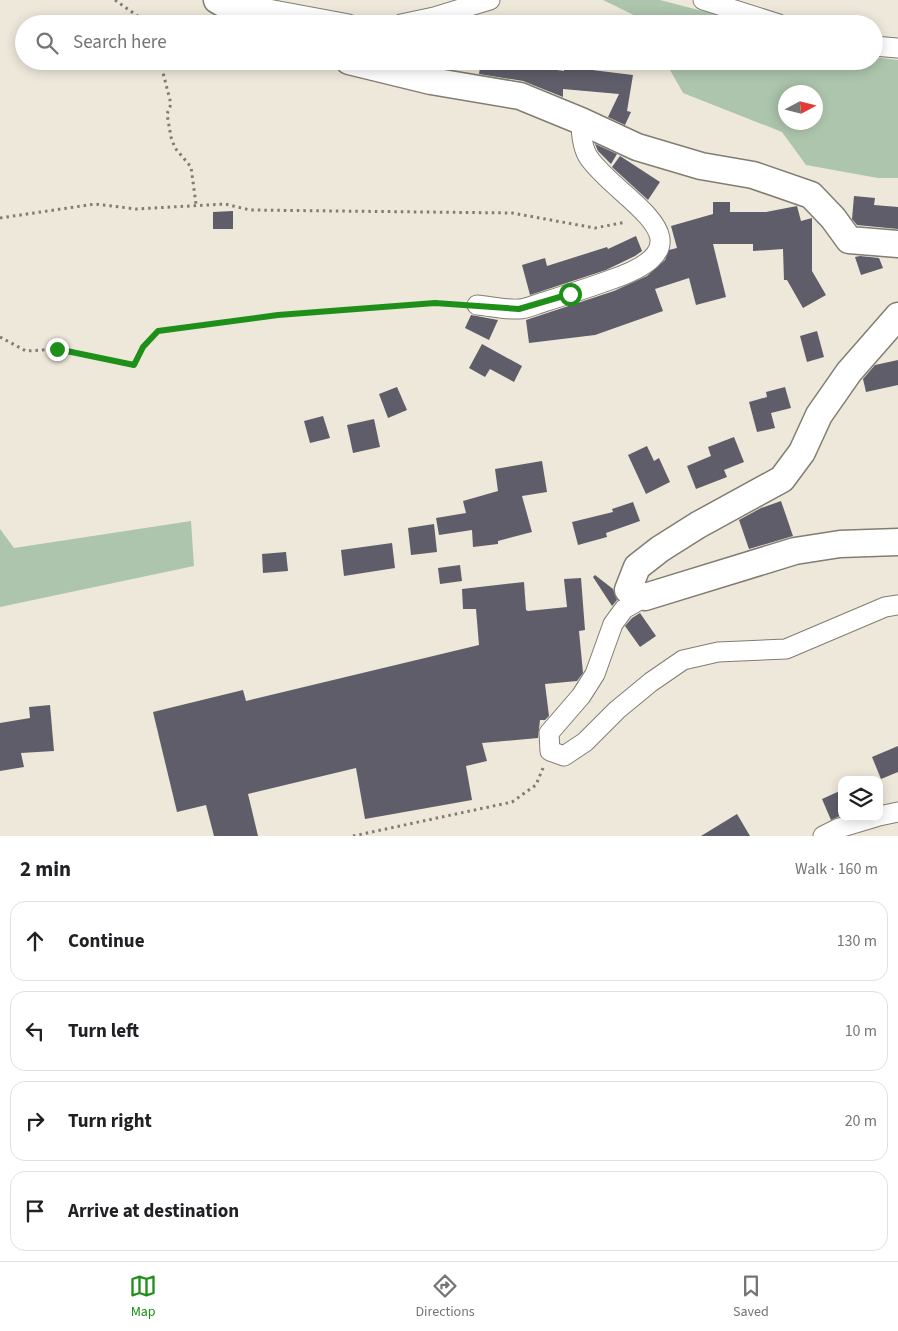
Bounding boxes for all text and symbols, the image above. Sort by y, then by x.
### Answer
search box [15,15,883,70]
icon: search [33,29,61,57]
text: Search here [73,29,167,56]
north arrow [778,85,823,130]
route start [559,283,582,306]
route end [46,338,69,361]
map controls [838,776,883,821]
button: layers [838,776,883,821]
text: 2 min [20,854,71,884]
text: Walk · 160 m [795,858,878,880]
icon: ahead [21,927,49,955]
text: Continue [68,928,145,955]
text: 130 m [837,930,877,952]
icon: left [21,1017,49,1045]
text: Turn left [68,1018,139,1045]
text: 10 m [845,1020,877,1042]
icon: right [21,1107,49,1135]
text: Turn right [68,1108,152,1135]
text: 20 m [845,1110,877,1132]
icon: arrive [21,1197,49,1225]
text: Arrive at destination [68,1198,239,1225]
tab: Map [129,1272,157,1322]
tab: Directions [415,1272,475,1322]
tab: Saved [733,1272,769,1322]

